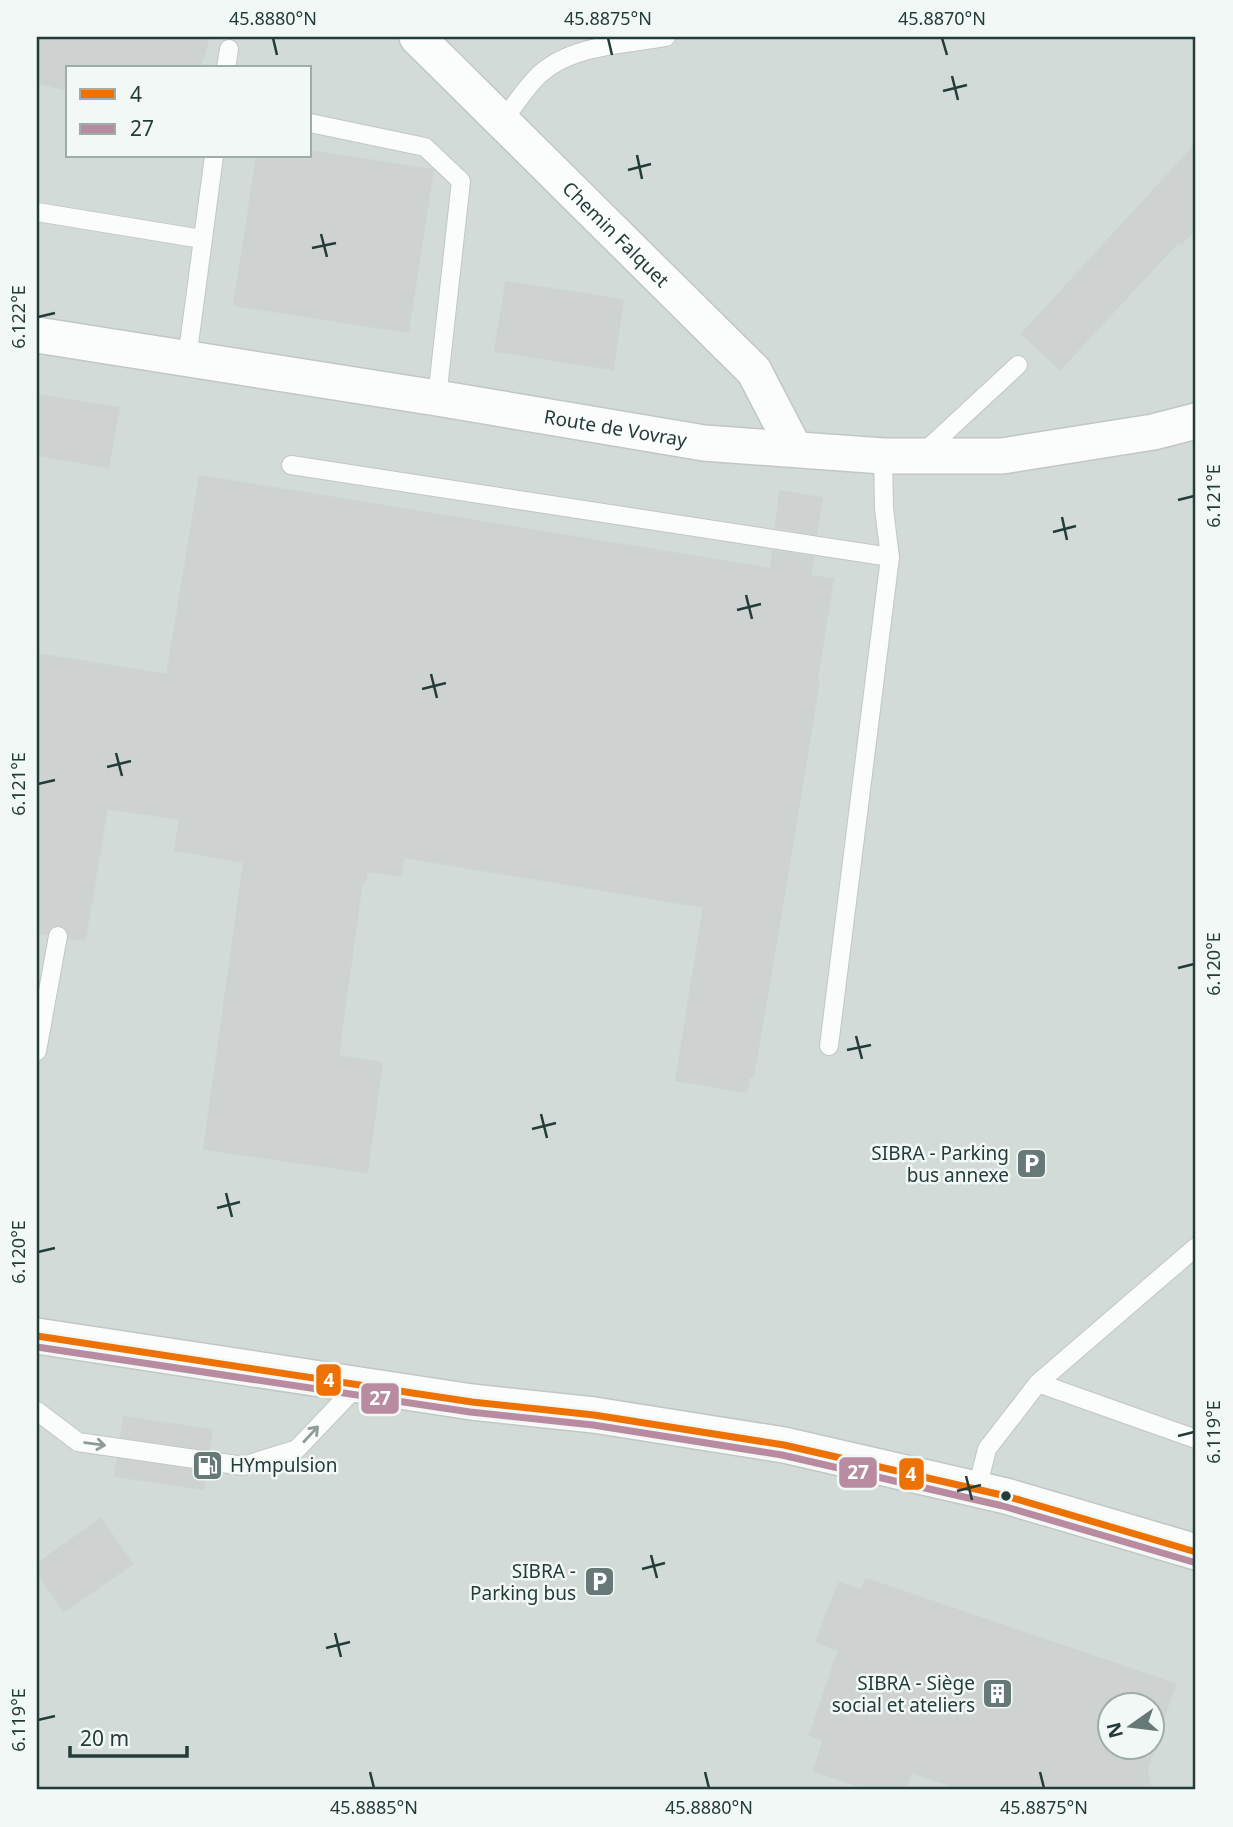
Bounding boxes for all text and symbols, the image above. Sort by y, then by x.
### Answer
text: 45.8880°N [229,6,317,30]
text: 45.8875°N [564,6,652,30]
text: 45.8870°N [898,6,986,30]
legend [66,66,312,158]
text: 4 [130,80,142,108]
text: 27 [130,114,154,142]
street label: Chemin Falquet [557,175,675,293]
text: 6.122°E [6,285,30,349]
street label: Route de Vovray [542,403,689,453]
text: 6.121°E [1201,464,1225,528]
text: 6.121°E [6,752,30,816]
text: 6.120°E [1201,932,1225,996]
place label: SIBRA - Parking bus annexe [871,1140,1009,1188]
parking icon: SIBRA - Parking bus annexe [1015,1147,1049,1181]
text: 6.120°E [6,1220,30,1284]
line badge: 4 [315,1363,342,1397]
text: 4 [324,1367,335,1393]
line badge: 27 [360,1382,400,1415]
text: 27 [369,1385,391,1411]
text: 6.119°E [1201,1400,1225,1464]
one-way arrow [303,1426,320,1443]
one-way arrow [83,1438,105,1451]
fuel station icon: HYmpulsion [190,1448,224,1482]
place label: HYmpulsion [230,1452,338,1478]
line badge: 27 [838,1456,878,1489]
line badge: 4 [898,1457,925,1491]
text: 27 [847,1459,869,1485]
text: 4 [906,1461,917,1487]
unlabelled marker [999,1489,1013,1503]
place label: SIBRA - Parking bus [470,1558,576,1606]
parking icon: SIBRA - Parking bus [582,1565,616,1599]
place label: SIBRA - Siège social et ateliers [832,1670,975,1718]
building icon: SIBRA - Siège social et ateliers [981,1677,1015,1711]
text: 6.119°E [6,1688,30,1752]
north arrow [1096,1690,1166,1760]
scale bar [70,1715,187,1759]
text: N [1100,1719,1129,1741]
text: 20 m [80,1724,129,1752]
text: 45.8885°N [330,1795,418,1819]
text: 45.8880°N [665,1795,753,1819]
text: 45.8875°N [1000,1795,1088,1819]

